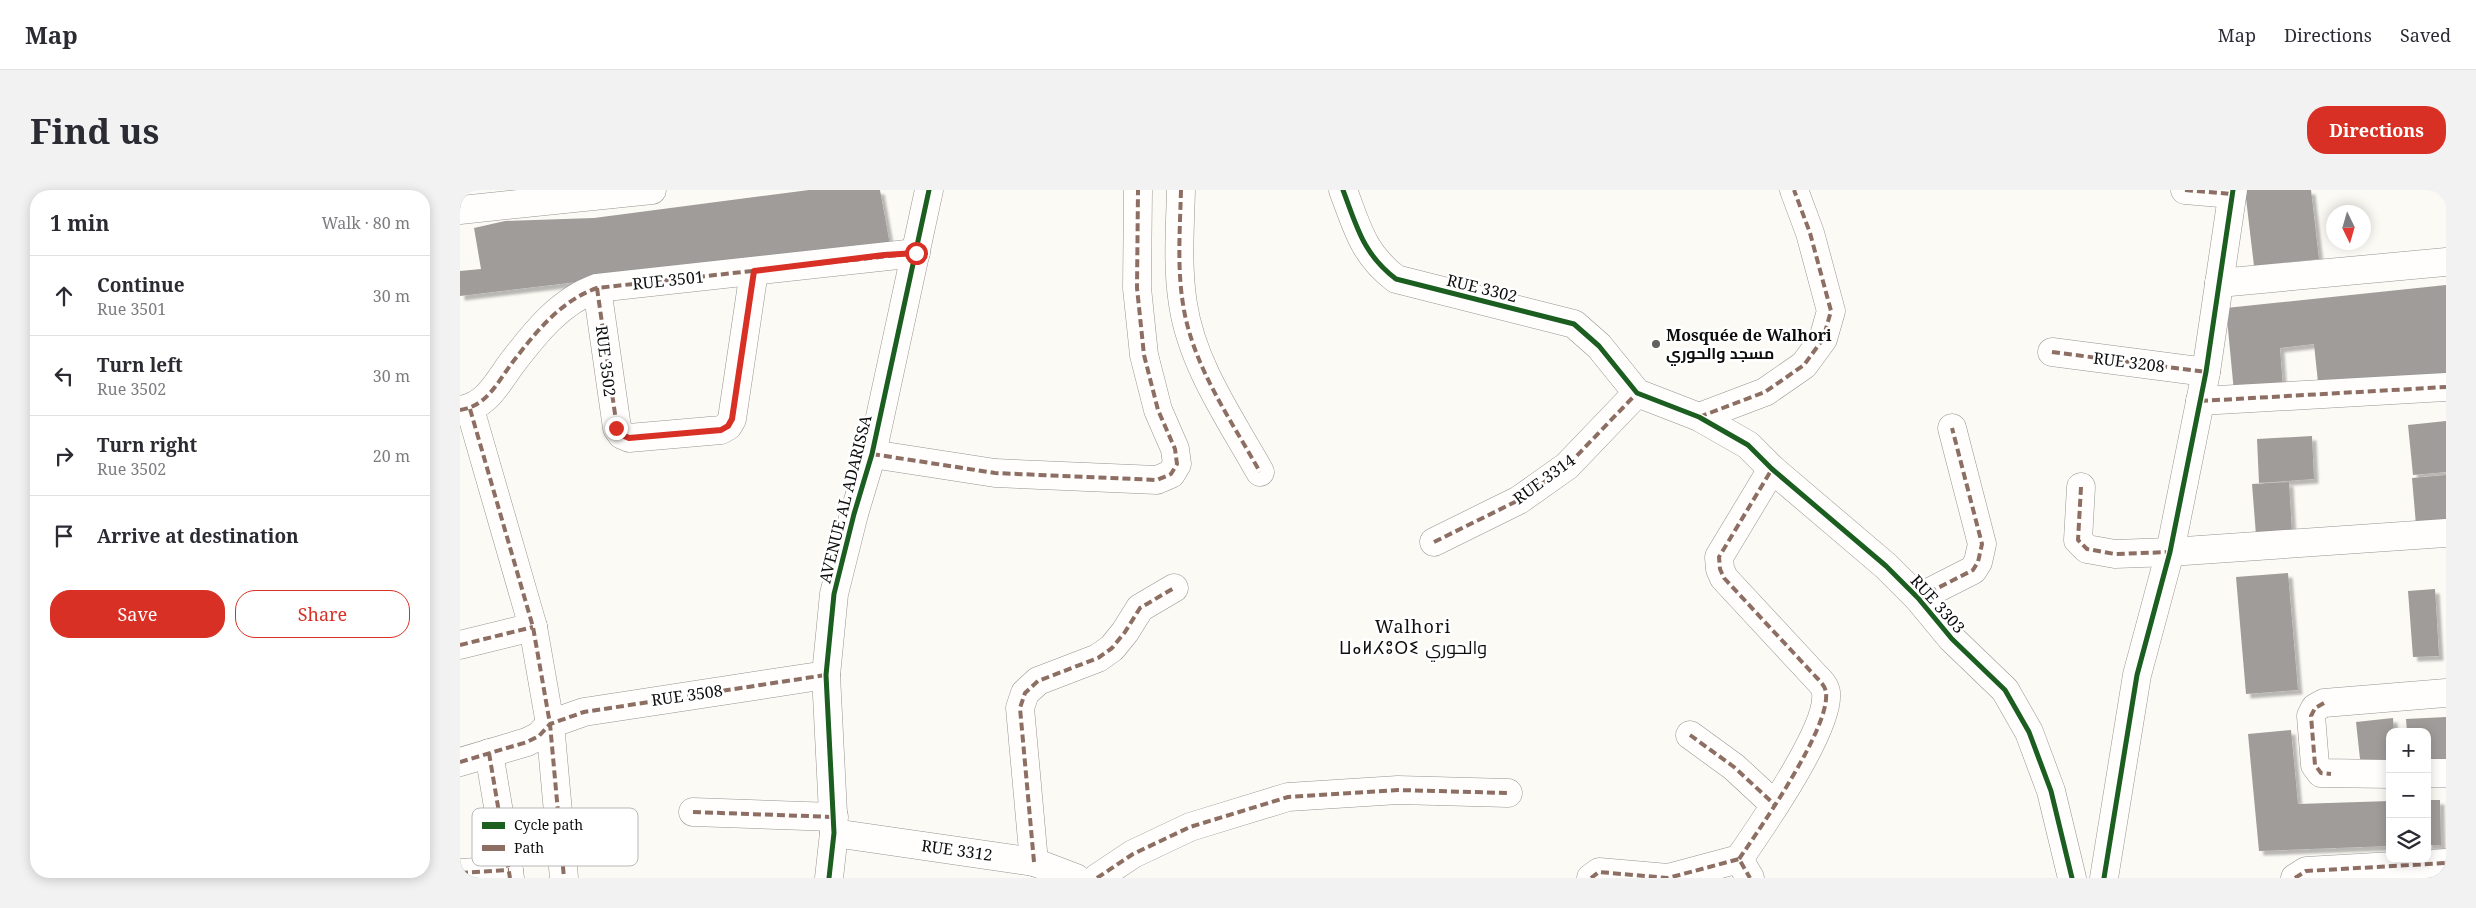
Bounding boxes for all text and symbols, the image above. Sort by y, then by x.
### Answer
text: Map [25,18,78,51]
text: Map [2218,23,2256,47]
text: Directions [2284,23,2372,47]
text: Saved [2400,23,2451,47]
button: Directions [2307,106,2446,154]
text: Find us [30,107,159,154]
north arrow [2326,205,2371,250]
text: 1 min [50,209,109,237]
text: Walk · 80 m [322,212,410,234]
route start [905,242,928,265]
street label: RUE 3501 [631,265,705,295]
street label: RUE 3302 [1445,269,1519,307]
text: Continue [97,272,185,298]
icon: ahead [50,282,78,310]
text: 30 m [373,285,410,307]
text: Rue 3501 [97,298,166,320]
street label: RUE 3502 [591,324,621,398]
place label: Mosquée de Walhori مسجد والحوري [1666,324,1832,366]
marker: Mosquée de Walhori مسجد والحوري [1650,338,1662,350]
street label: RUE 3208 [2092,347,2166,377]
text: Turn left [97,352,183,378]
icon: left [50,362,78,390]
text: 30 m [373,365,410,387]
text: Rue 3502 [97,378,166,400]
street label: AVENUE AL ADARISSA [813,412,877,585]
route end [605,417,628,440]
text: Turn right [97,432,197,458]
icon: right [50,442,78,470]
text: 20 m [373,445,410,467]
street label: RUE 3314 [1509,449,1580,509]
text: Rue 3502 [97,458,166,480]
icon: arrive [50,522,78,550]
text: Arrive at destination [97,523,299,549]
street label: RUE 3303 [1906,570,1970,638]
button: Save [50,590,225,638]
button: Share [235,590,410,638]
district label: Walhori ⵡⴰⵍⵃⵓⵔⵉ والحوري [1339,614,1487,662]
street label: RUE 3508 [650,679,724,711]
map controls [2386,728,2431,863]
button: + [2386,728,2431,773]
button: − [2386,773,2431,818]
legend [472,808,638,866]
text: Cycle path [514,815,583,834]
button: layers [2386,818,2431,863]
street label: RUE 3312 [920,834,994,866]
text: Path [514,838,544,857]

